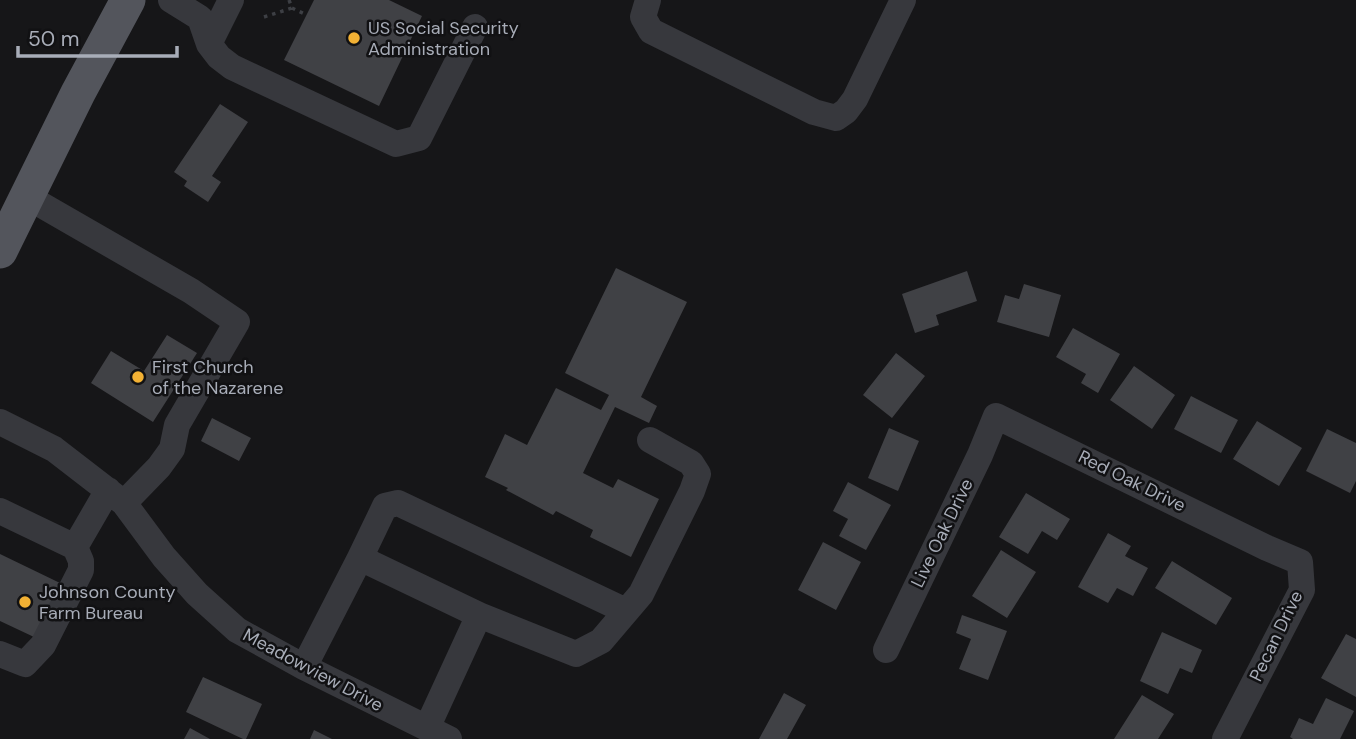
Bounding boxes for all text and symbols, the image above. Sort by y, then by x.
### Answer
scale bar [18,14,177,58]
place label: US Social Security Administration [368,16,519,61]
text: 50 m [28,25,79,53]
marker: US Social Security Administration [346,30,362,46]
place label: First Church of the Nazarene [152,355,283,400]
marker: First Church of the Nazarene [130,369,146,385]
street label: Red Oak Drive [1074,445,1190,517]
street label: Live Oak Drive [905,475,979,591]
place label: Johnson County Farm Bureau [39,580,176,625]
street label: Pecan Drive [1244,587,1308,685]
marker: Johnson County Farm Bureau [17,594,33,610]
street label: Meadowview Drive [239,623,387,717]

